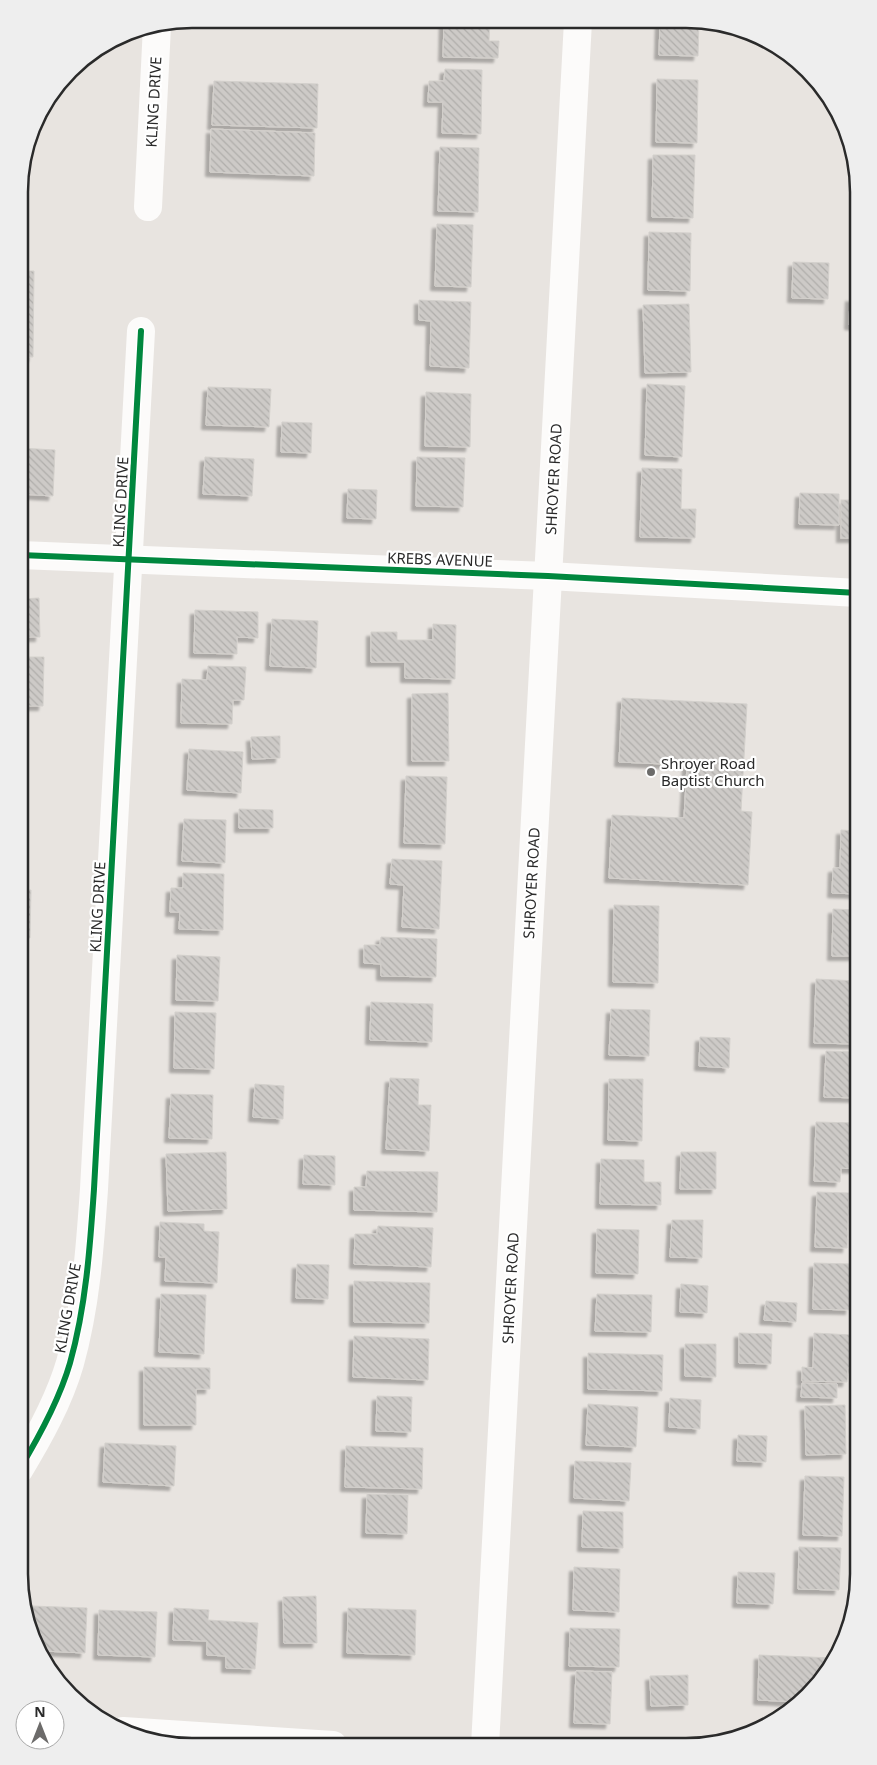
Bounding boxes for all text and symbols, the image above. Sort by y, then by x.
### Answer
street label: KLING DRIVE [141,56,165,148]
street label: SHROYER ROAD [540,423,566,535]
street label: KLING DRIVE [108,456,132,548]
street label: KREBS AVENUE [387,547,493,571]
place label: Shroyer Road Baptist Church [661,753,765,790]
marker: Shroyer Road Baptist Church [645,766,657,778]
street label: SHROYER ROAD [518,827,544,939]
street label: KLING DRIVE [85,861,109,953]
street label: SHROYER ROAD [497,1232,523,1344]
street label: KLING DRIVE [49,1261,85,1355]
north arrow [15,1700,65,1750]
text: N [34,1702,46,1721]

